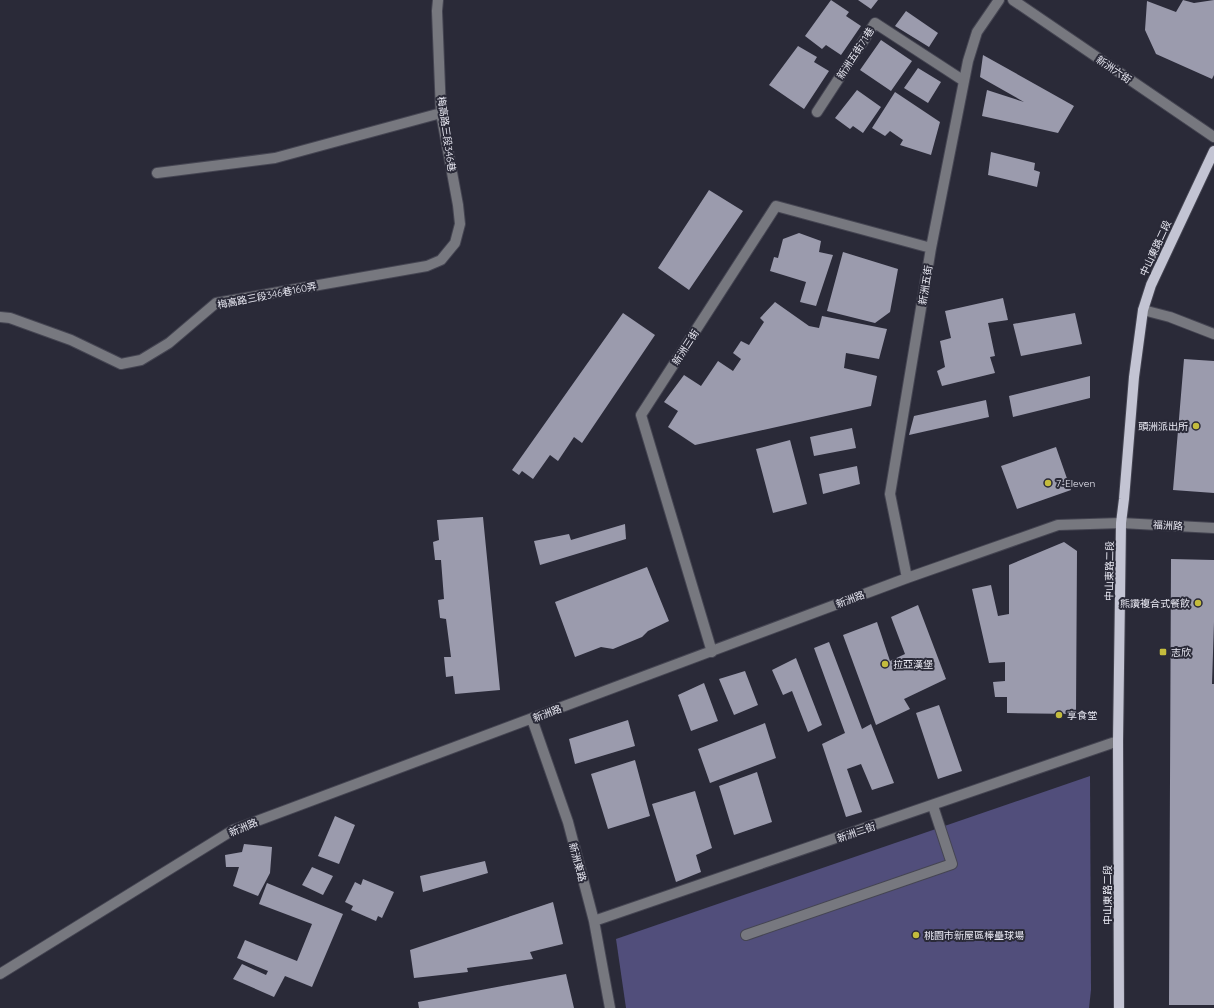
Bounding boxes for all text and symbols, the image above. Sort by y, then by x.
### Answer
street label: 新洲五街71巷 [834,25,877,82]
street label: 新洲六街 [1094,53,1134,86]
street label: 梅高路三段346巷 [435,96,458,173]
street label: 中山東路二段 [1137,218,1174,278]
street label: 新洲五街 [916,264,935,306]
street label: 梅高路三段346巷160弄 [216,279,318,311]
street label: 新洲三街 [669,327,702,368]
place label: 頭洲派出所 [1138,420,1188,433]
marker: 頭洲派出所 [1191,421,1201,431]
place label: 7-Eleven [1056,477,1095,490]
marker: 7-Eleven [1043,478,1053,488]
street label: 福洲路 [1153,518,1183,533]
street label: 中山東路二段 [1102,541,1117,601]
street label: 新洲路 [834,588,867,611]
place label: 熊讚複合式餐飲 [1120,597,1190,610]
marker: 熊讚複合式餐飲 [1193,598,1203,608]
place label: 志欣 [1171,646,1191,659]
marker: 志欣 [1158,647,1168,657]
place label: 拉亞漢堡 [893,658,933,671]
marker: 拉亞漢堡 [880,659,890,669]
street label: 新洲路 [531,702,564,725]
place label: 享食堂 [1067,709,1097,722]
marker: 享食堂 [1054,710,1064,720]
street label: 新洲路 [227,816,260,839]
street label: 新洲二街 [835,820,877,845]
street label: 新洲東路 [566,841,589,883]
street label: 中山東路二段 [1101,865,1114,925]
place label: 桃園市新屋區棒壘球場 [924,929,1024,942]
marker: 桃園市新屋區棒壘球場 [911,930,921,940]

